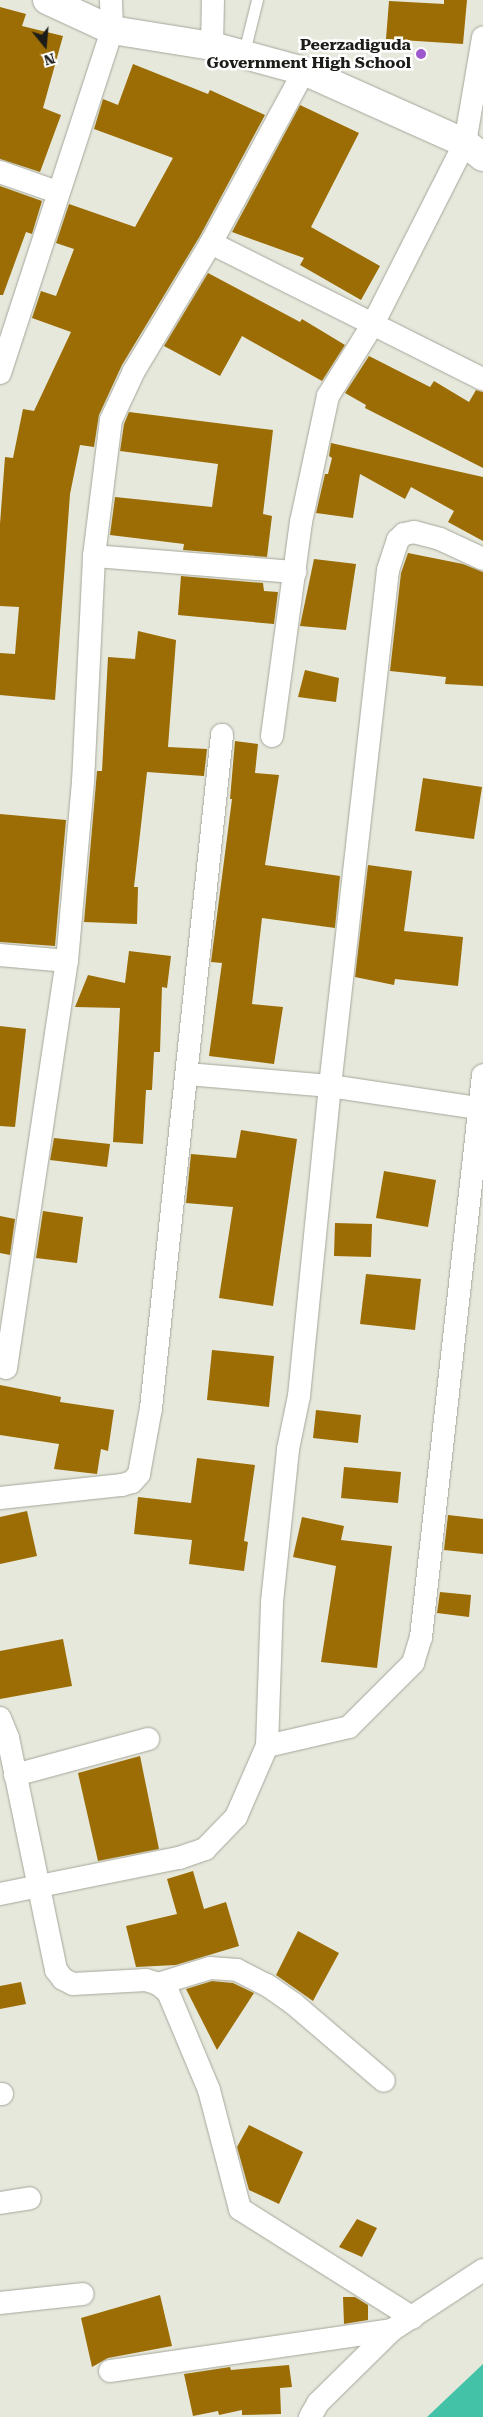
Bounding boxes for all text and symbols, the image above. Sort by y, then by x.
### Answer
north arrow [20,20,70,70]
place label: Peerzadiguda Government High School [206,35,411,73]
marker: Peerzadiguda Government High School [415,48,427,60]
text: N [42,50,57,69]

